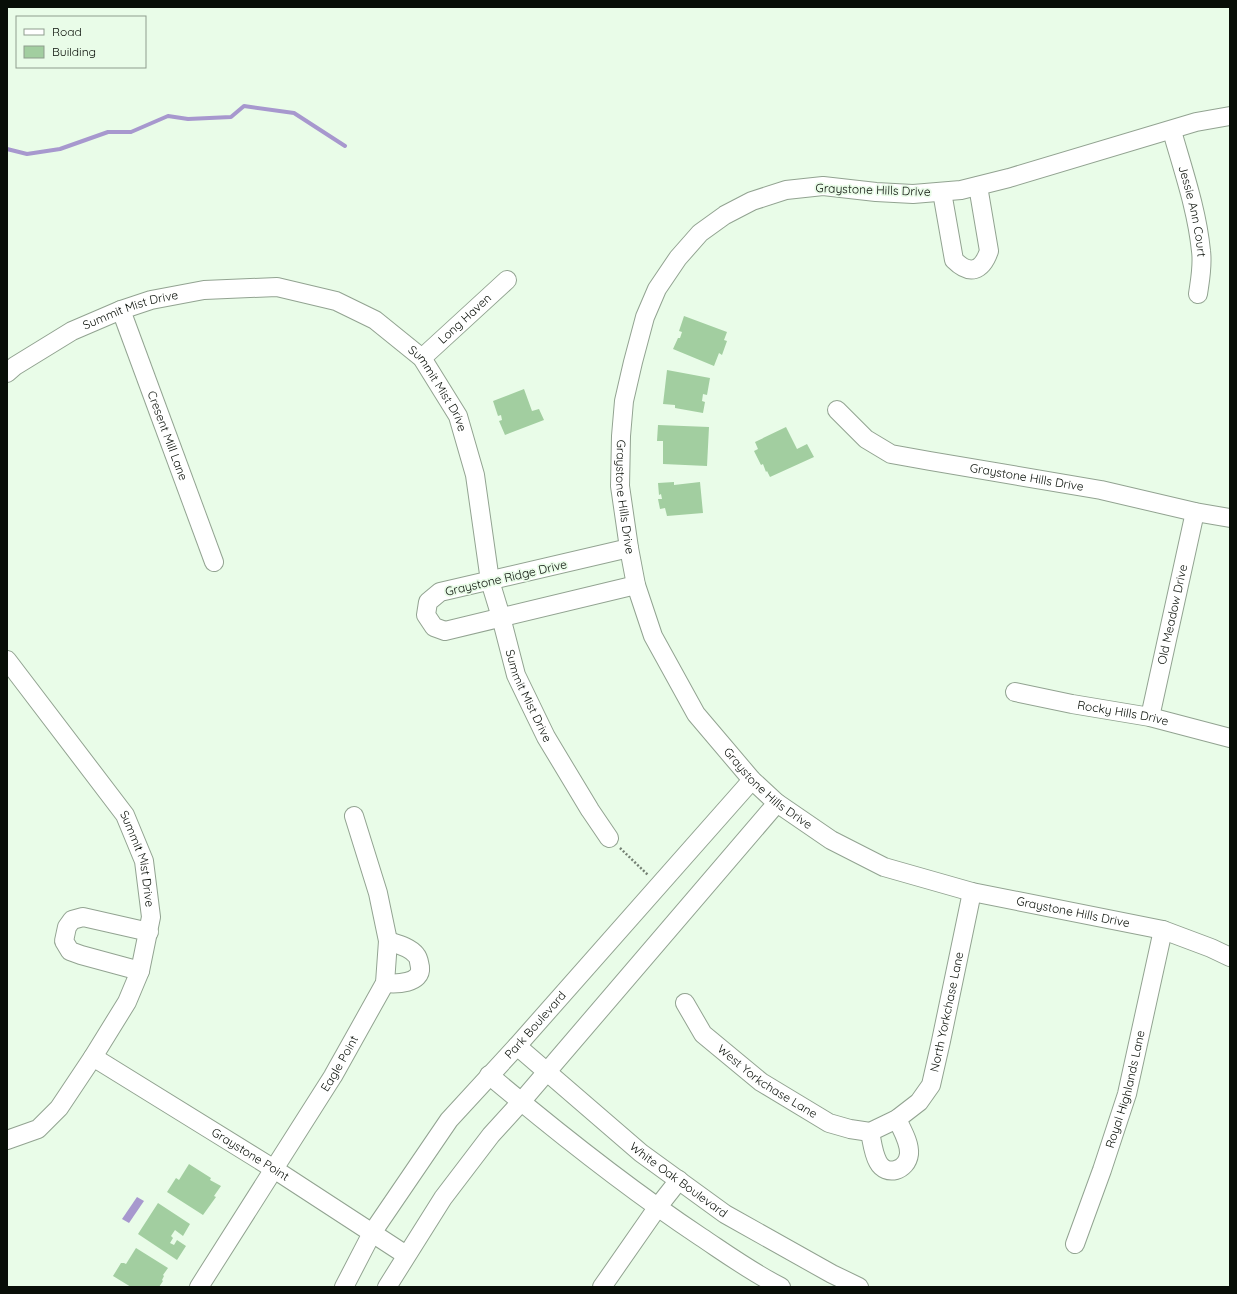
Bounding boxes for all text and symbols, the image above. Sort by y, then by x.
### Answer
legend [16,16,146,68]
text: Road [52,24,82,39]
text: Building [52,44,96,59]
street label: Jessie Ann Court [1175,164,1210,258]
street label: Graystone Hills Drive [815,180,931,199]
street label: Summit Mist Drive [80,287,180,332]
street label: Long Haven [435,290,494,347]
street label: Summit Mist Drive [405,342,470,433]
street label: Cresent Mill Lane [144,389,191,483]
street label: Graystone Hills Drive [613,439,638,556]
street label: Graystone Hills Drive [969,460,1085,494]
street label: Graystone Ridge Drive [443,556,569,599]
street label: Old Meadow Drive [1154,563,1190,666]
street label: Summit Mist Drive [503,648,555,745]
street label: Rocky Hills Drive [1076,697,1171,729]
street label: Graystone Hills Drive [721,744,816,832]
street label: Summit Mist Drive [117,807,158,908]
street label: Graystone Hills Drive [1015,893,1131,930]
street label: North Yorkchase Lane [926,950,966,1073]
street label: Park Boulevard [501,988,569,1062]
street label: Royal Highlands Lane [1102,1029,1148,1150]
street label: Eagle Point [317,1033,361,1094]
street label: West Yorkchase Lane [714,1041,820,1121]
street label: Graystone Point [209,1124,292,1184]
street label: White Oak Boulevard [627,1139,731,1220]

